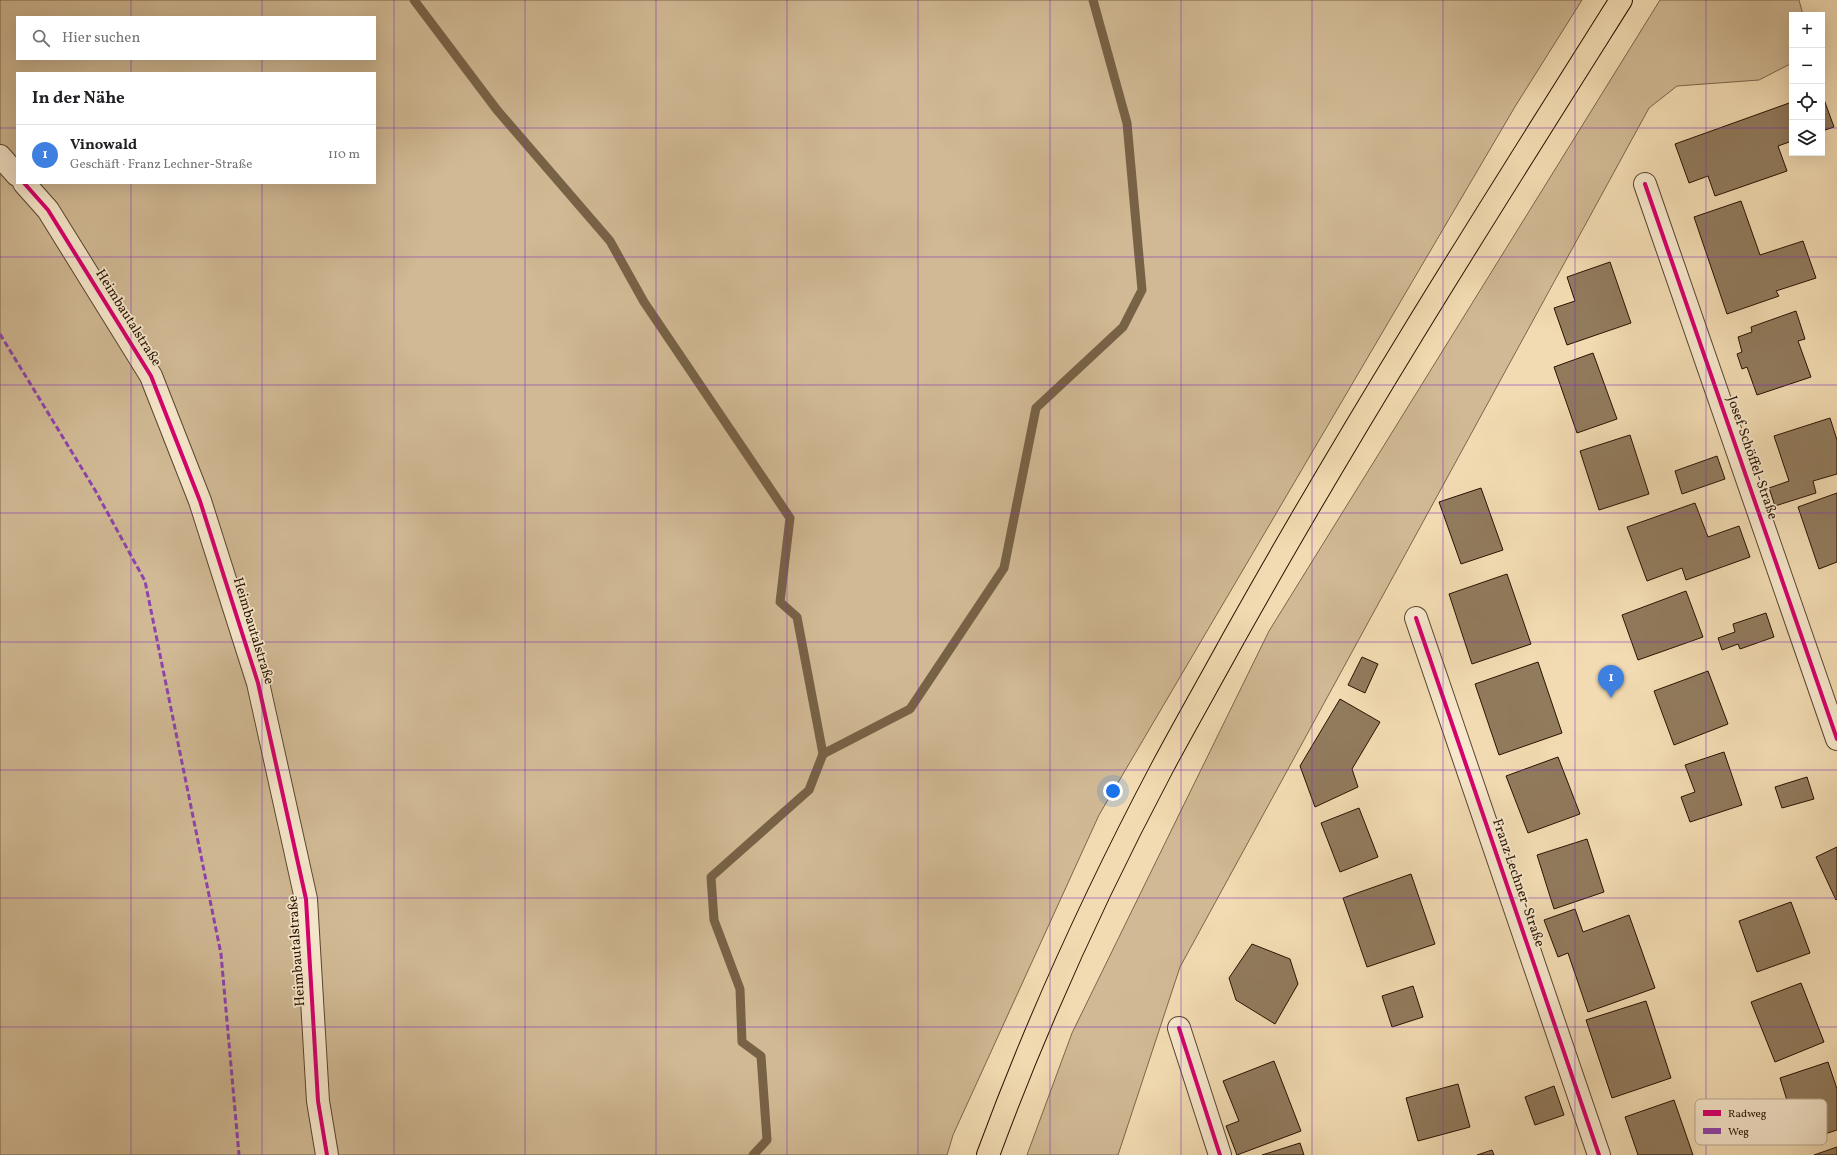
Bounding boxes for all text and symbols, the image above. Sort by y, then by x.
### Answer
map controls [1789,12,1825,156]
button: + [1789,12,1825,48]
search box [16,16,376,60]
icon: search [30,27,52,49]
text: Hier suchen [62,28,140,49]
button: − [1789,48,1825,84]
button: locate [1789,84,1825,120]
text: In der Nähe [32,87,125,110]
button: layers [1789,120,1825,156]
text: Vinowald [70,135,137,156]
text: 1 [42,146,48,164]
text: 110 m [328,146,360,164]
text: Geschäft · Franz Lechner-Straße [70,156,252,174]
street label: Heimbautalstraße [90,266,166,370]
street label: Josef Schöffel-Straße [1722,394,1782,523]
street label: Heimbautalstraße [228,575,278,687]
pin: 1 [1598,665,1624,698]
your location [1103,781,1123,801]
street label: Franz Lechner-Straße [1487,816,1549,950]
street label: Heimbautalstraße [284,895,310,1007]
legend [1695,1099,1827,1145]
text: Radweg [1728,1107,1767,1122]
text: Weg [1728,1125,1749,1140]

